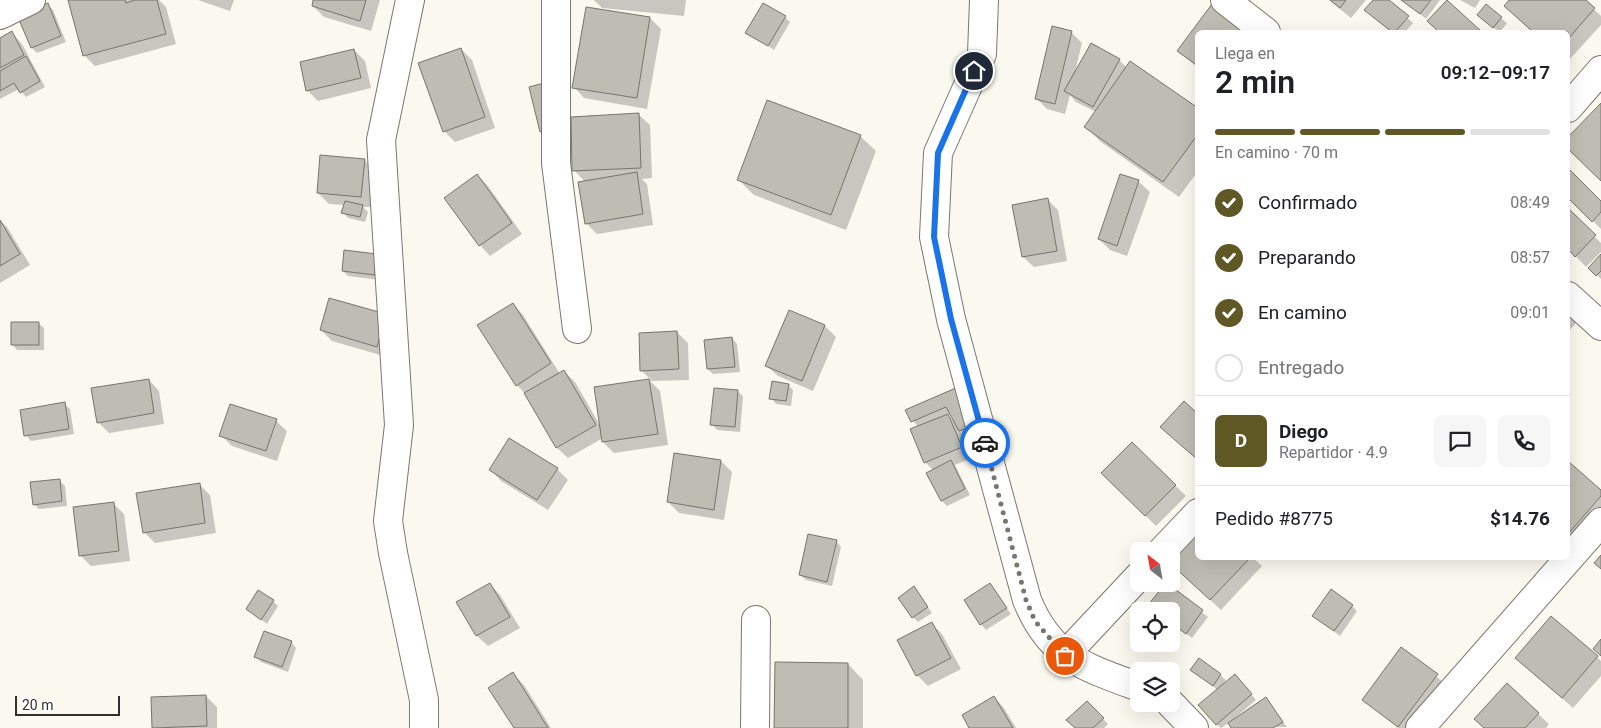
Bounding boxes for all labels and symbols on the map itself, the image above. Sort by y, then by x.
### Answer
pin [953,50,995,92]
courier [960,418,1010,468]
north arrow [1130,542,1180,592]
pin [1044,635,1086,677]
scale bar [15,693,120,716]

